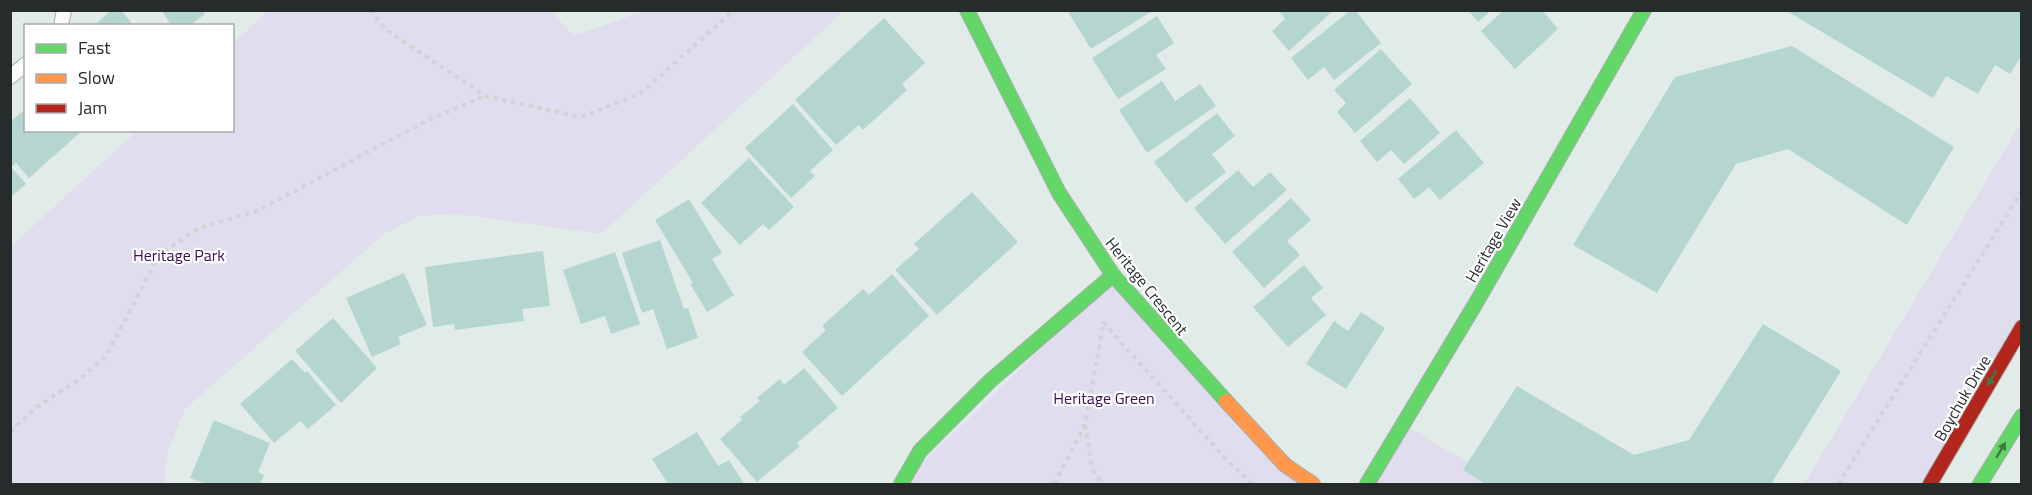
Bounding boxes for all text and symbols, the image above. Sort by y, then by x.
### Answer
legend [24,24,234,132]
text: Fast [78,34,111,61]
text: Slow [78,64,115,91]
text: Jam [78,94,107,121]
street label: Heritage View [1459,193,1527,287]
street label: Heritage Crescent [1100,232,1194,340]
park label: Heritage Park [133,243,225,267]
street label: Boychuk Drive [1928,350,1996,446]
one-way arrow [1987,370,1997,387]
park label: Heritage Green [1053,386,1155,410]
one-way arrow [1995,442,2006,458]

